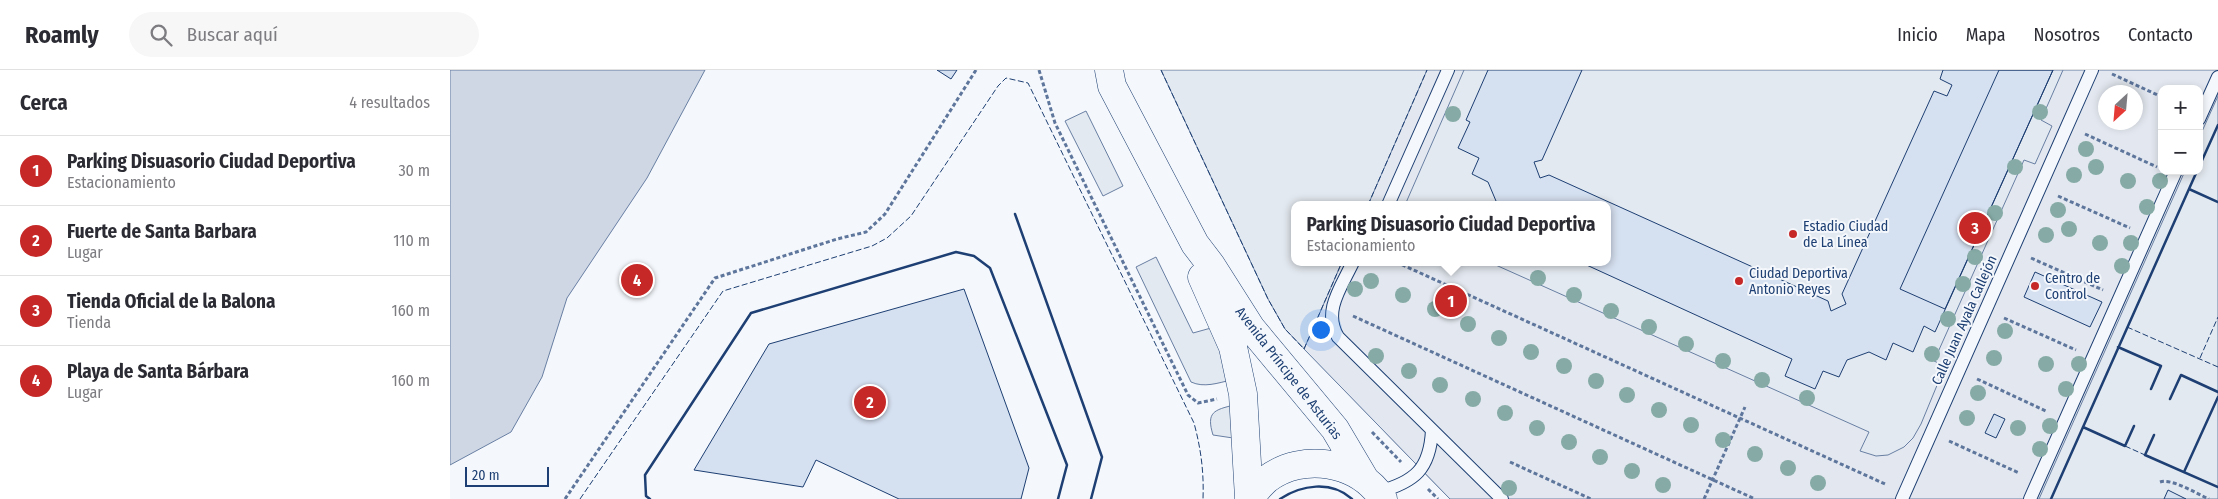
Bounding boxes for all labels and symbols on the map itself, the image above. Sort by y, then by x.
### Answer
north arrow [2098,85,2143,130]
pin: 3 [1959,209,1991,247]
place label: Estadio Ciudad de La Línea [1803,218,1888,251]
marker: Estadio Ciudad de La Línea [1787,228,1799,240]
street label: Calle Juan Ayala Callejón [1928,253,2001,388]
pin: 4 [621,261,653,299]
place label: Ciudad Deportiva Antonio Reyes [1749,265,1848,298]
place label: Centro de Control [2045,270,2100,303]
marker: Ciudad Deportiva Antonio Reyes [1733,275,1745,287]
marker: Centro de Control [2029,280,2041,292]
pin: 1 [1435,282,1467,320]
street label: Avenida Príncipe de Asturias [1232,304,1346,443]
your location [1308,317,1334,343]
pin: 2 [854,383,886,421]
scale bar [465,464,549,487]

